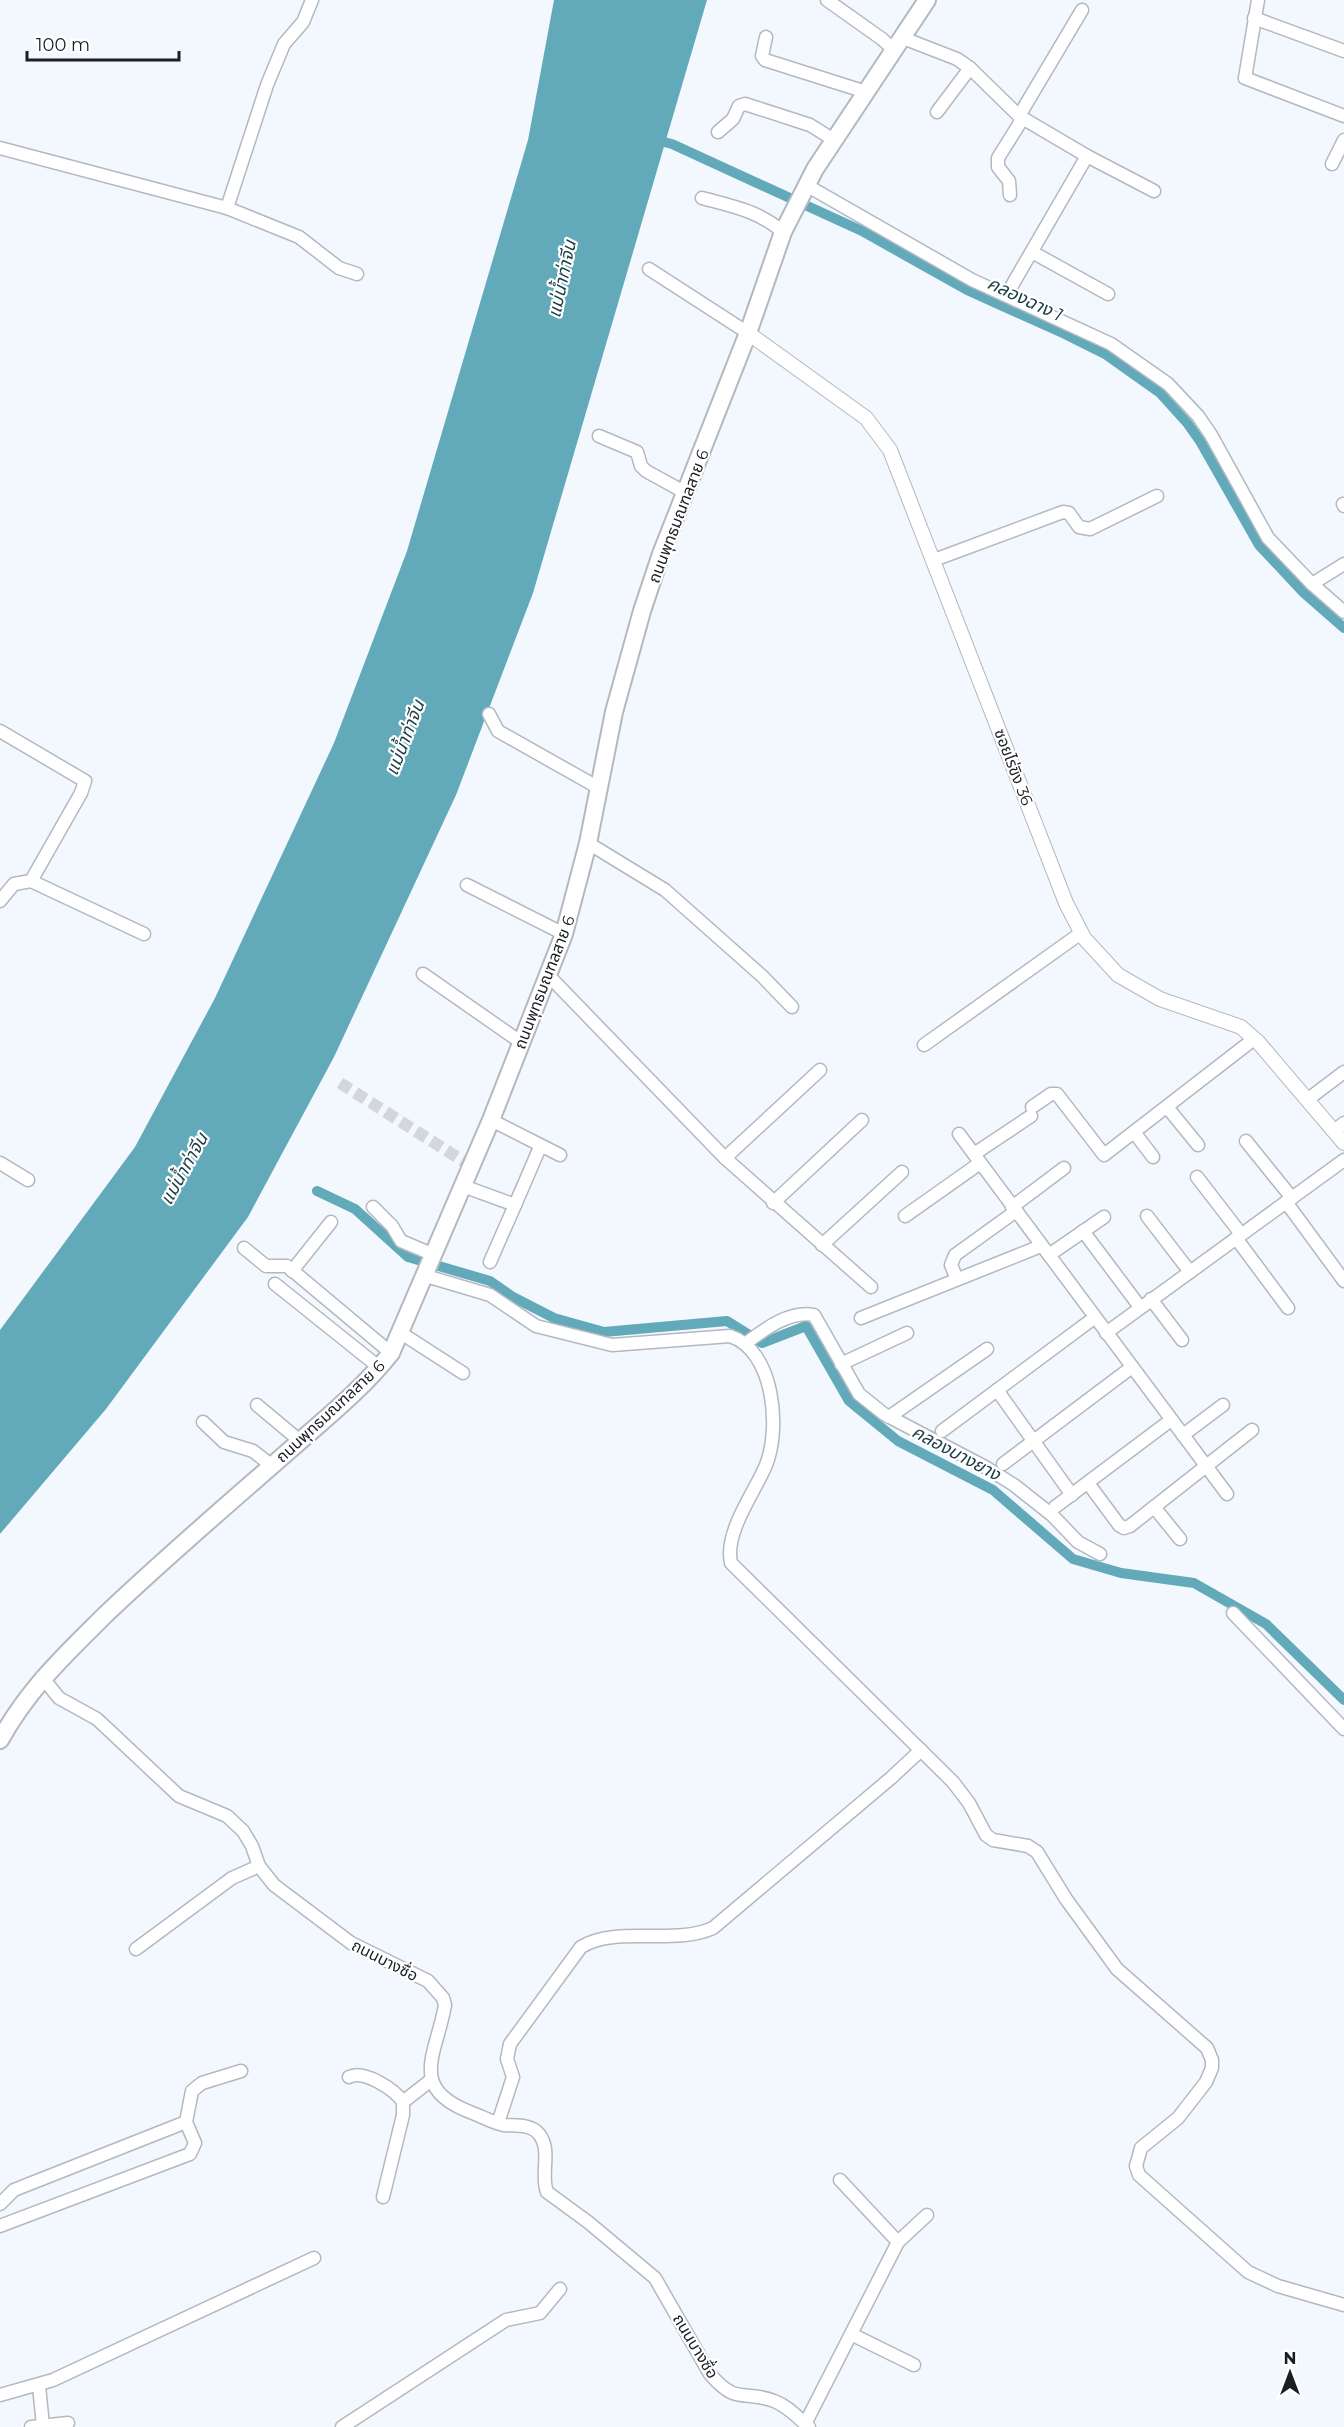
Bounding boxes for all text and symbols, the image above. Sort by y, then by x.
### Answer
scale bar [27,24,178,62]
text: 100 m [36,34,90,56]
water label: แม่น้ำท่าจีน [541,237,581,320]
water label: คลองฉาง 1 [984,272,1067,326]
street label: ถนนพุทธมณฑลสาย 6 [644,447,713,586]
water label: แม่น้ำท่าจีน [379,696,430,779]
street label: ซอยไร่ขิง 36 [990,726,1037,808]
street label: ถนนพุทธมณฑลสาย 6 [510,913,579,1052]
water label: แม่น้ำท่าจีน [154,1128,213,1209]
street label: ถนนพุทธมณฑลสาย 6 [272,1356,389,1467]
water label: คลองบางยาง [908,1421,1005,1486]
street label: ถนนบางซื่อ [348,1934,422,1985]
street label: ถนนบางซื่อ [669,2309,724,2382]
north arrow [1260,2343,1320,2403]
text: N [1284,2349,1296,2368]

